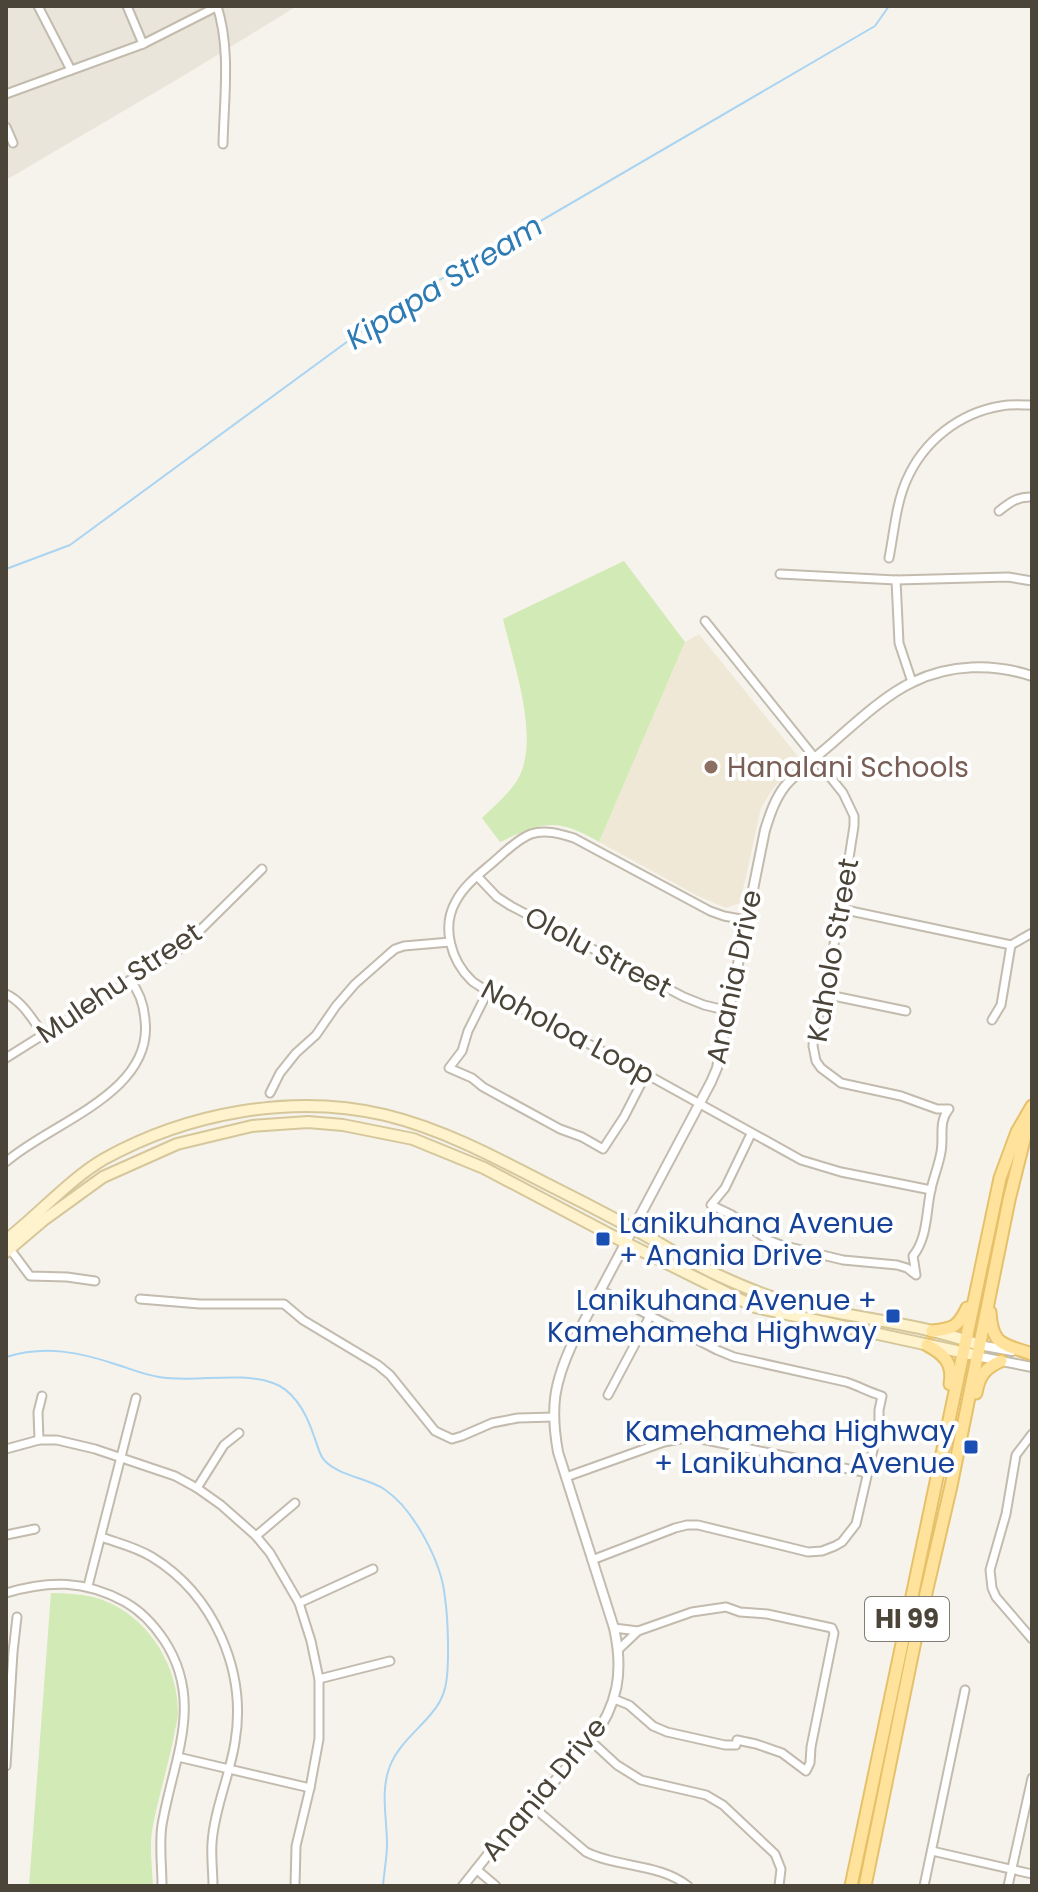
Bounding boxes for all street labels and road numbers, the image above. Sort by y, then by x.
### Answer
street label: Kaholo Street [798,855,868,1045]
street label: Anania Drive [697,886,771,1068]
street label: Ololu Street [518,897,678,1007]
street label: Mulehu Street [29,913,209,1053]
street label: Noholoa Loop [474,970,662,1094]
road number: HI 99 [865,1597,949,1641]
street label: Anania Drive [472,1709,616,1869]

